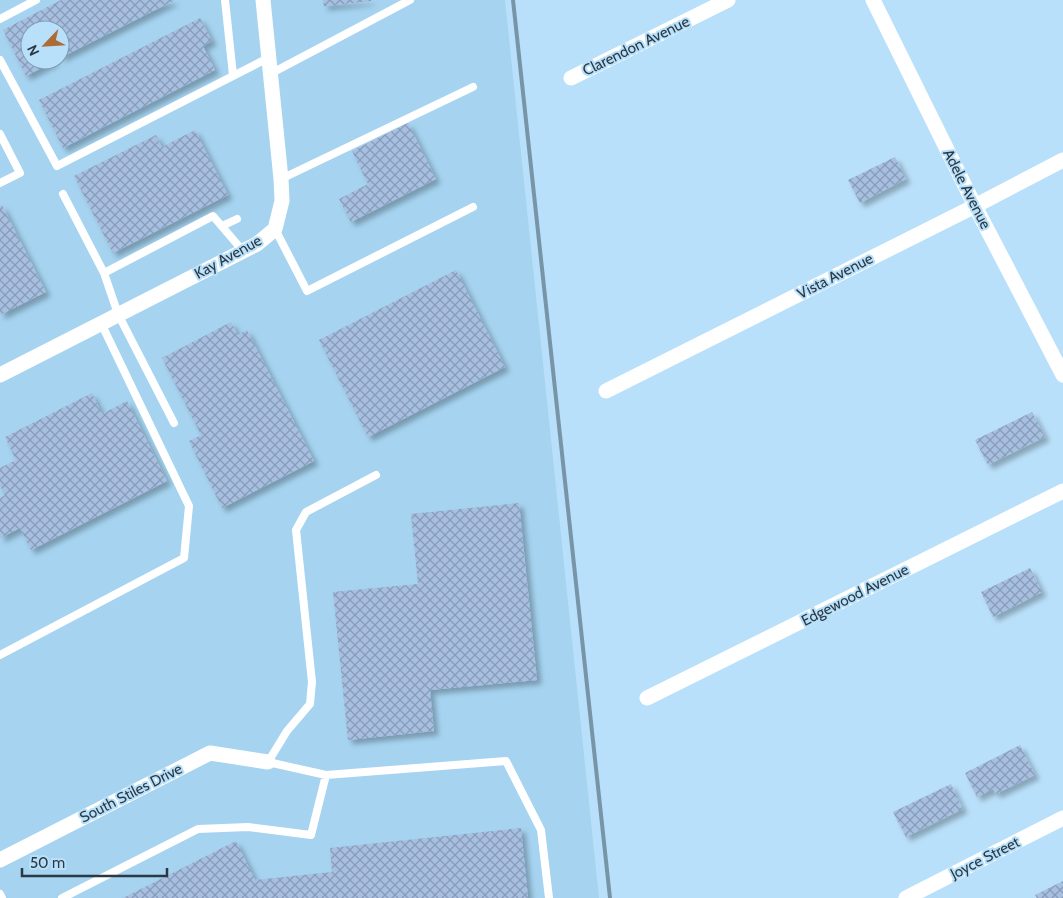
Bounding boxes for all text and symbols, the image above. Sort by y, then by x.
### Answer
street label: Clarendon Avenue [580,12,693,80]
north arrow [20,20,70,70]
text: N [23,42,43,59]
street label: Adele Avenue [939,146,995,232]
street label: Kay Avenue [191,231,265,283]
street label: Vista Avenue [794,249,876,303]
street label: Edgewood Avenue [798,560,912,630]
street label: South Stiles Drive [77,759,186,827]
street label: Joyce Street [946,833,1023,884]
scale bar [22,846,168,878]
text: 50 m [30,854,65,872]

